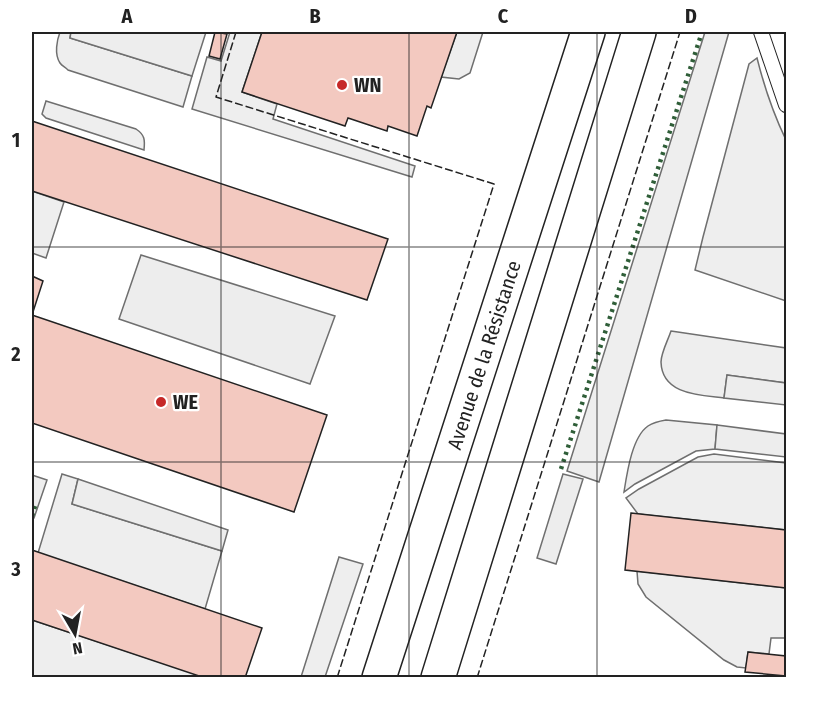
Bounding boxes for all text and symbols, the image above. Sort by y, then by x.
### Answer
text: A [121,4,134,28]
text: B [309,4,321,28]
text: C [498,4,509,28]
text: D [685,4,697,28]
place label: WN [354,73,381,97]
marker: WN [335,78,349,92]
text: 1 [12,128,20,152]
street label: Avenue de la Résistance [442,258,526,452]
text: 2 [10,342,21,366]
place label: WE [173,390,198,414]
marker: WE [154,395,168,409]
text: 3 [10,557,21,581]
north arrow [45,604,105,664]
text: N [71,638,84,658]

